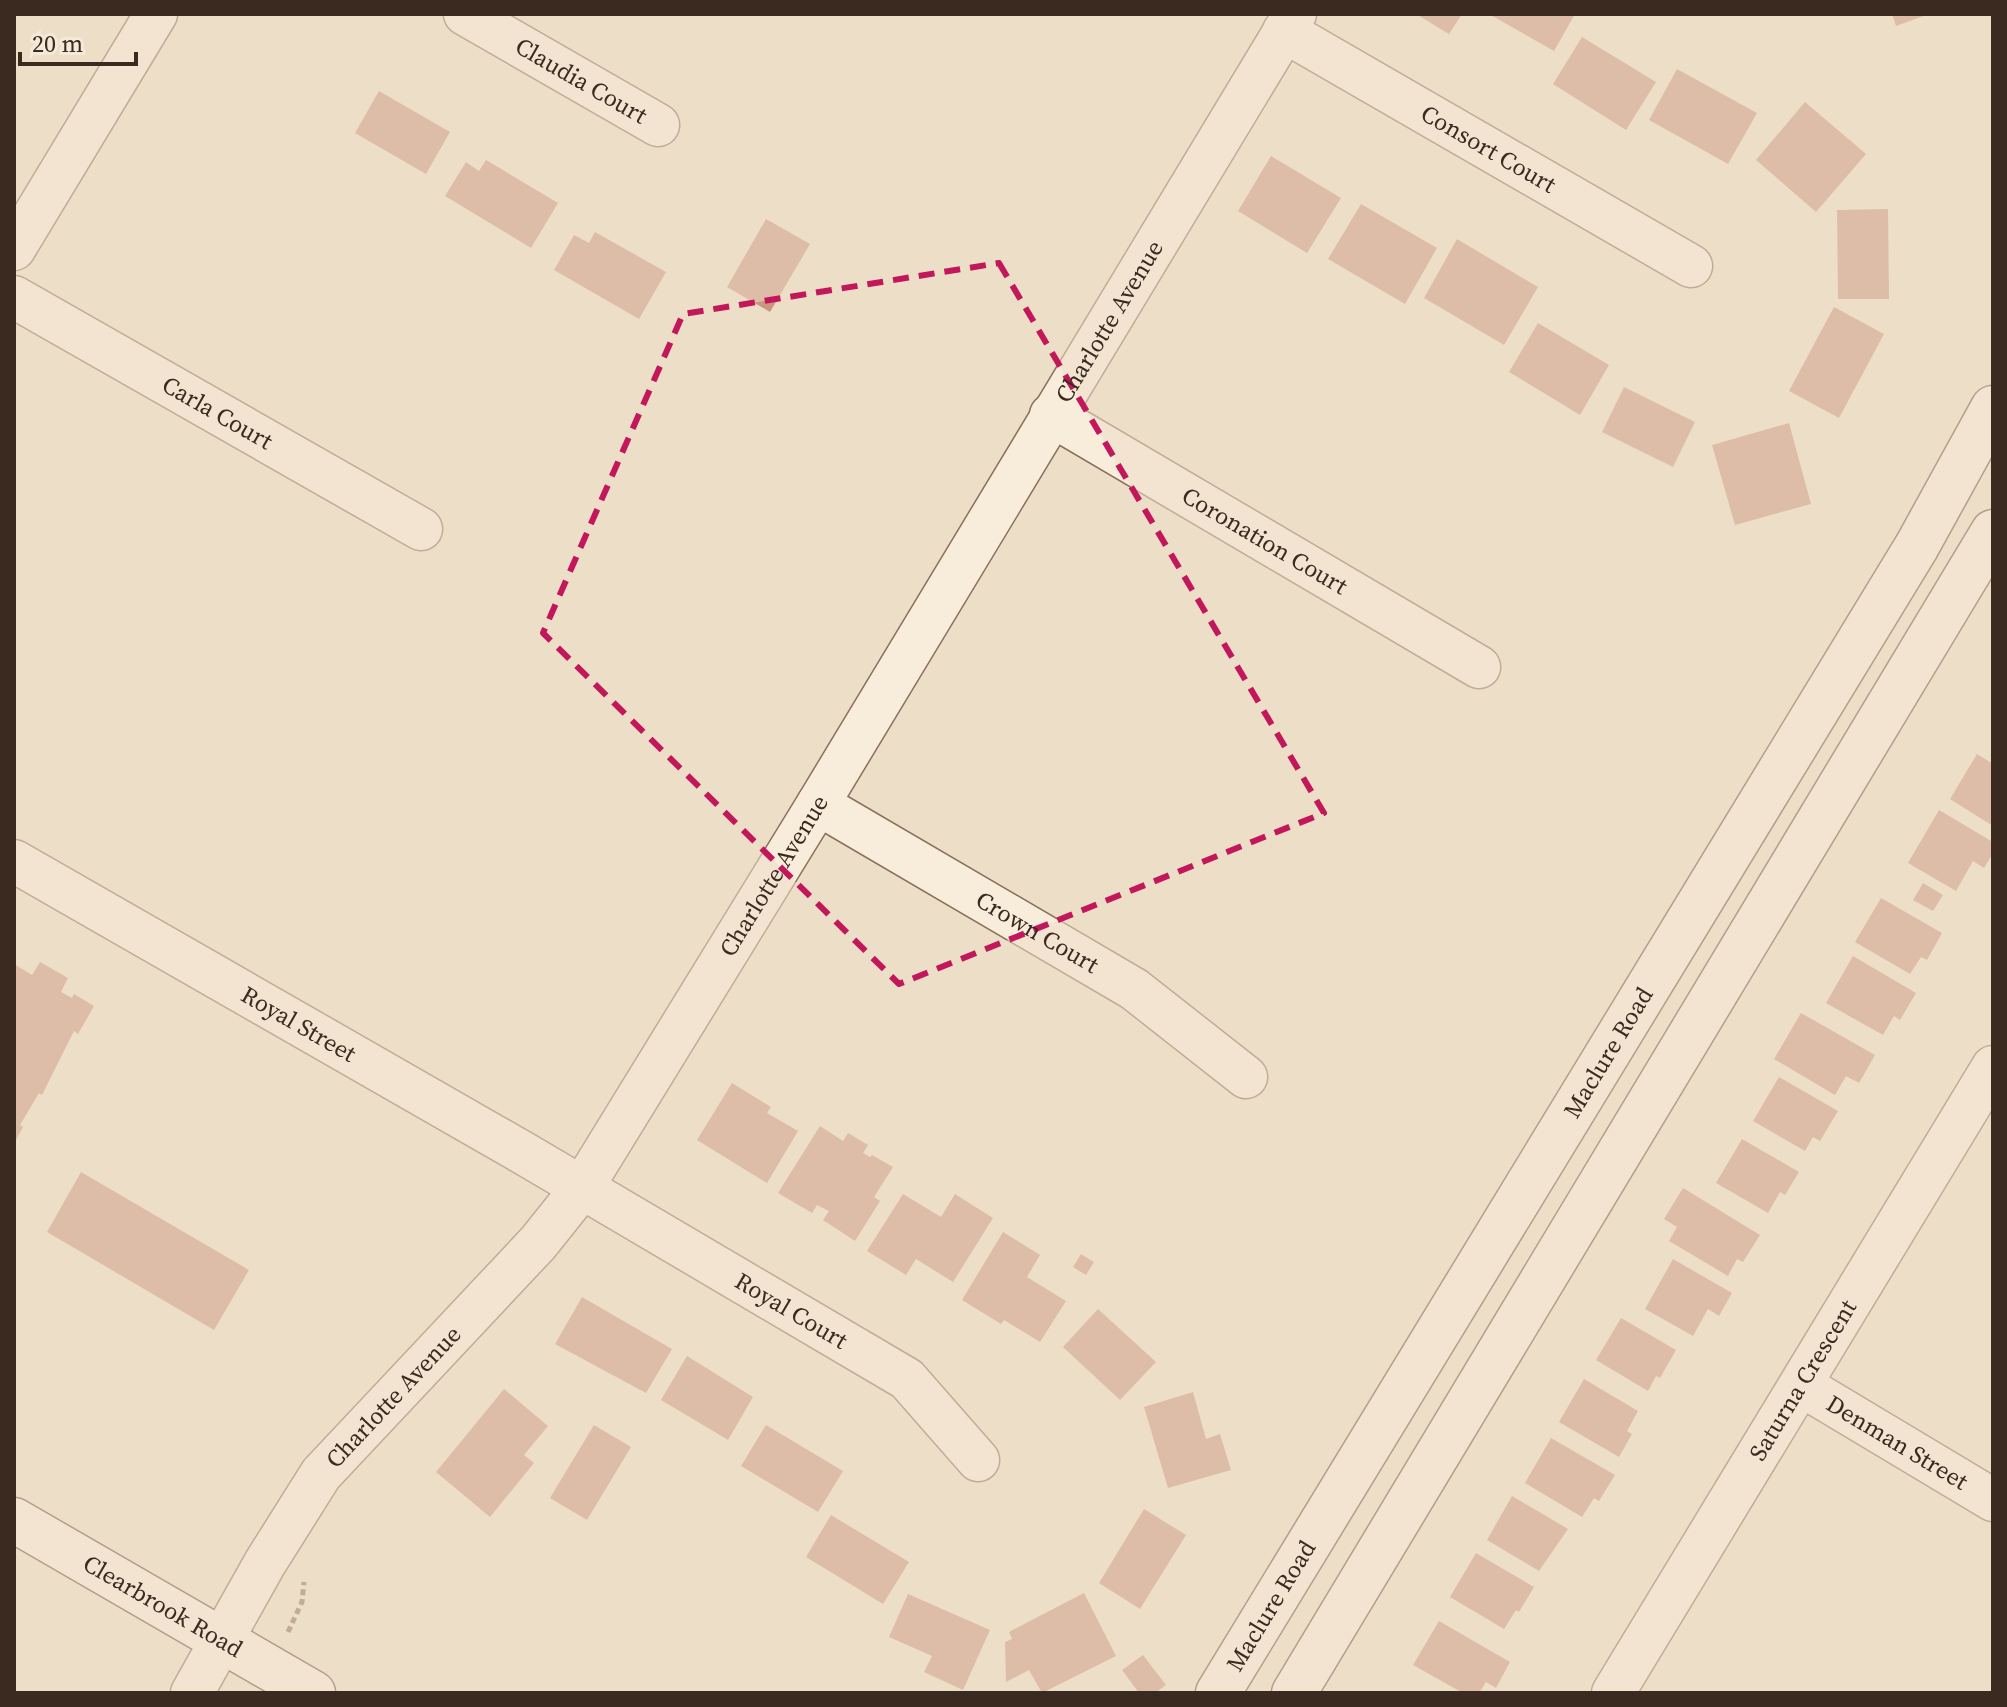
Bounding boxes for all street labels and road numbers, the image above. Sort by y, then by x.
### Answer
street label: Claudia Court [509,29,654,131]
street label: Consort Court [1415,97,1562,201]
street label: Charlotte Avenue [1047,234,1171,409]
street label: Carla Court [156,368,279,457]
street label: Coronation Court [1176,479,1354,602]
street label: Charlotte Avenue [711,789,836,963]
street label: Crown Court [970,883,1105,981]
street label: Royal Street [235,978,362,1070]
street label: Maclure Road [1555,980,1661,1124]
street label: Royal Court [729,1264,854,1357]
street label: Saturna Crescent [1741,1293,1864,1467]
street label: Charlotte Avenue [318,1318,468,1475]
street label: Denman Street [1820,1387,1975,1497]
street label: Maclure Road [1218,1534,1323,1677]
street label: Clearbrook Road [77,1547,249,1665]

